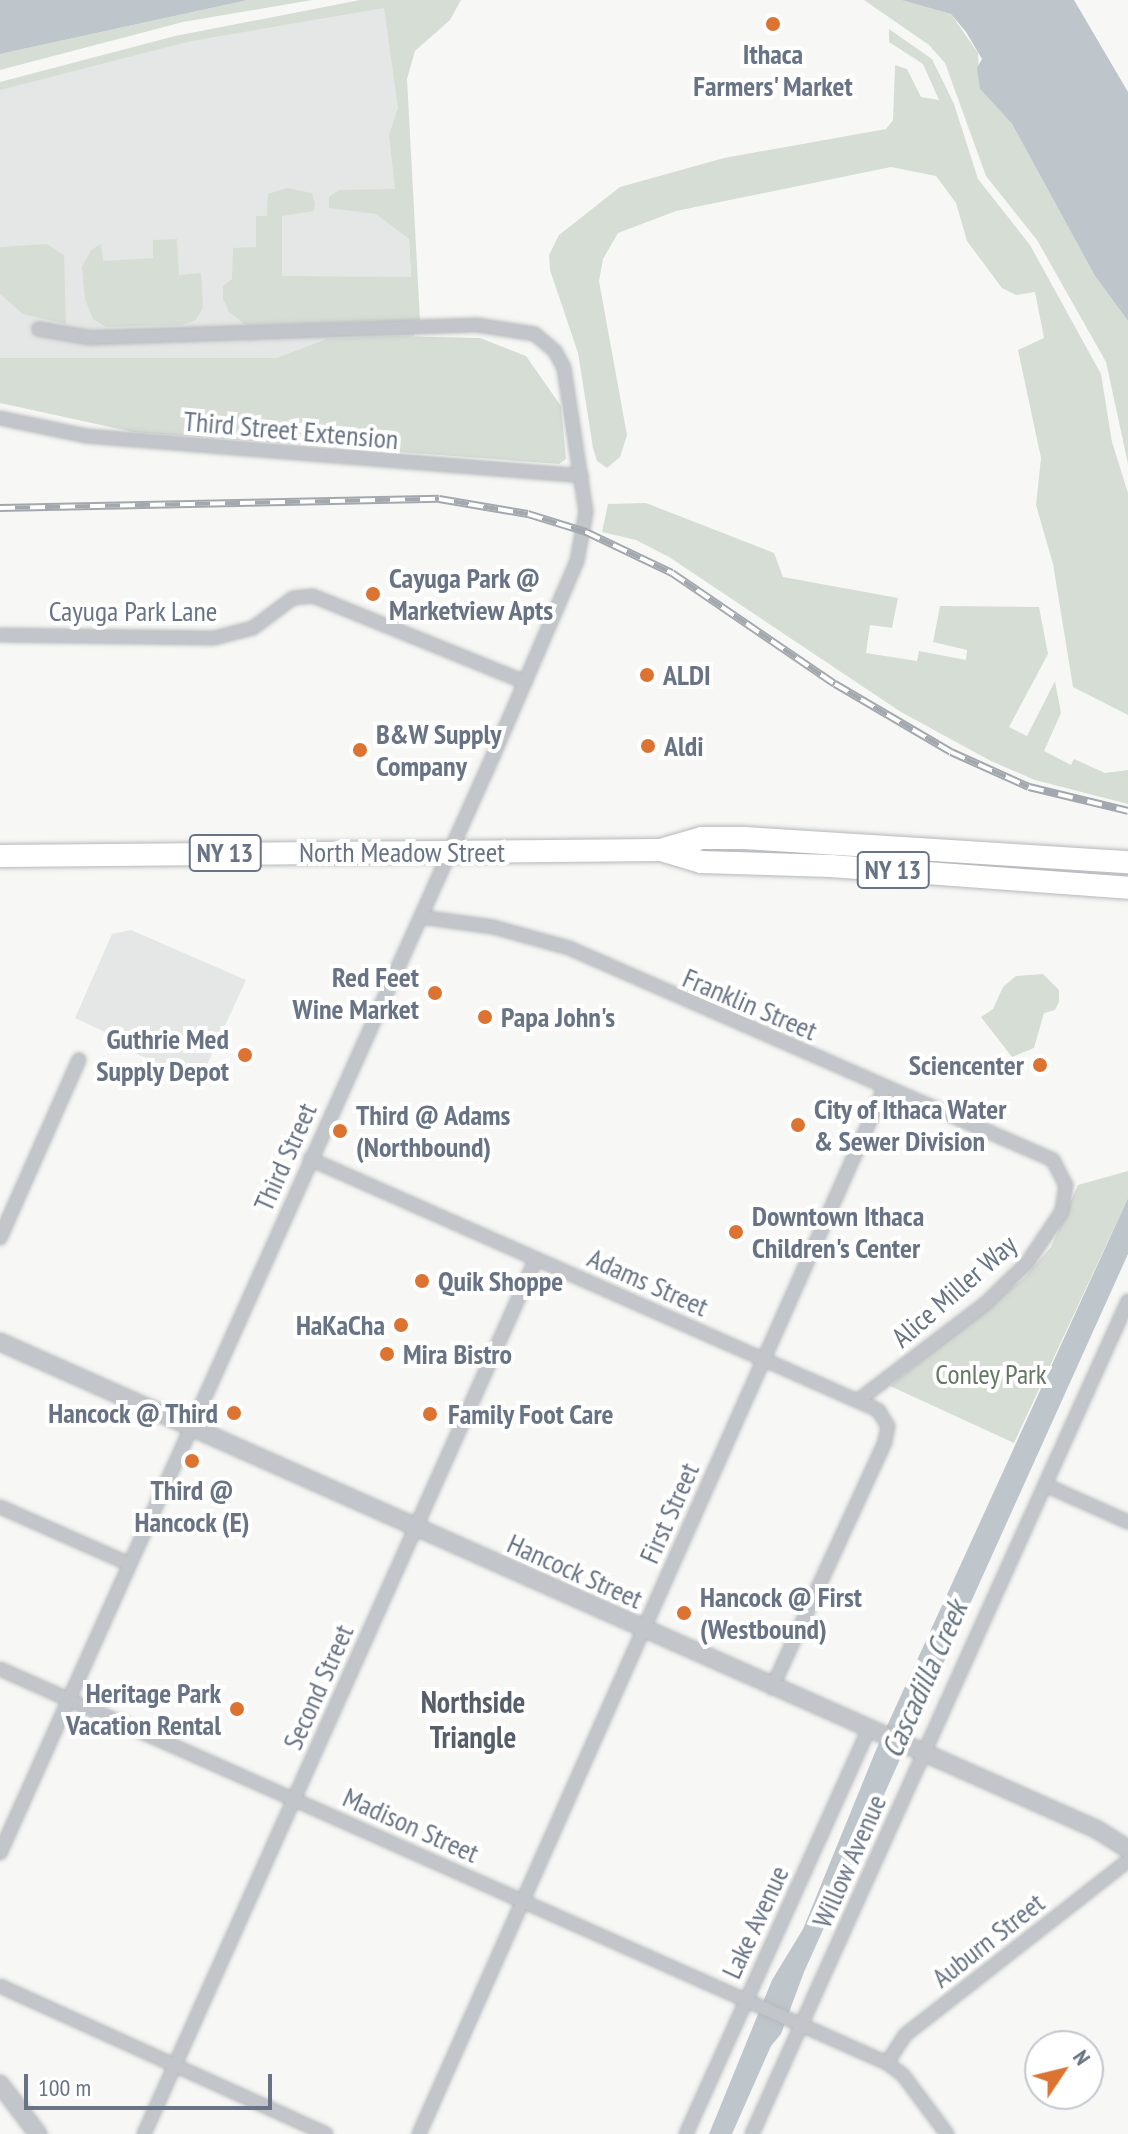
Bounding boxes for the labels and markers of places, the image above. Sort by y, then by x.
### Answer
marker: Ithaca Farmers' Market [764,15,782,33]
place label: Ithaca Farmers' Market [692,37,854,103]
place label: Cayuga Park @ Marketview Apts [389,561,555,627]
marker: Cayuga Park @ Marketview Apts [364,585,382,603]
place label: ALDI [663,658,711,692]
marker: ALDI [638,666,656,684]
place label: B&W Supply Company [376,717,502,783]
place label: Aldi [664,729,704,763]
marker: Aldi [639,737,657,755]
marker: B&W Supply Company [351,741,369,759]
place label: Red Feet Wine Market [293,960,419,1026]
marker: Red Feet Wine Market [426,984,444,1002]
place label: Papa John's [501,1000,615,1034]
marker: Papa John's [476,1008,494,1026]
place label: Guthrie Med Supply Depot [95,1022,229,1088]
marker: Guthrie Med Supply Depot [236,1046,254,1064]
place label: Sciencenter [909,1048,1024,1082]
marker: Sciencenter [1031,1056,1049,1074]
place label: City of Ithaca Water & Sewer Division [814,1092,1008,1158]
place label: Third @ Adams (Northbound) [356,1098,511,1164]
marker: City of Ithaca Water & Sewer Division [789,1116,807,1134]
marker: Third @ Adams (Northbound) [331,1122,349,1140]
place label: Downtown Ithaca Children's Center [752,1199,924,1265]
marker: Downtown Ithaca Children's Center [727,1223,745,1241]
place label: Quik Shoppe [438,1264,564,1298]
marker: Quik Shoppe [413,1272,431,1290]
place label: HaKaCha [296,1308,385,1342]
marker: HaKaCha [392,1316,410,1334]
place label: Mira Bistro [403,1337,512,1371]
marker: Mira Bistro [378,1345,396,1363]
place label: Hancock @ Third [47,1396,218,1430]
place label: Family Foot Care [448,1397,615,1431]
marker: Family Foot Care [419,1403,441,1425]
marker: Hancock @ Third [225,1404,243,1422]
marker: Third @ Hancock (E) [183,1452,201,1470]
place label: Third @ Hancock (E) [134,1473,250,1539]
place label: Hancock @ First (Westbound) [700,1580,863,1646]
marker: Hancock @ First (Westbound) [675,1604,693,1622]
place label: Heritage Park Vacation Rental [66,1676,221,1742]
marker: Heritage Park Vacation Rental [228,1700,246,1718]

